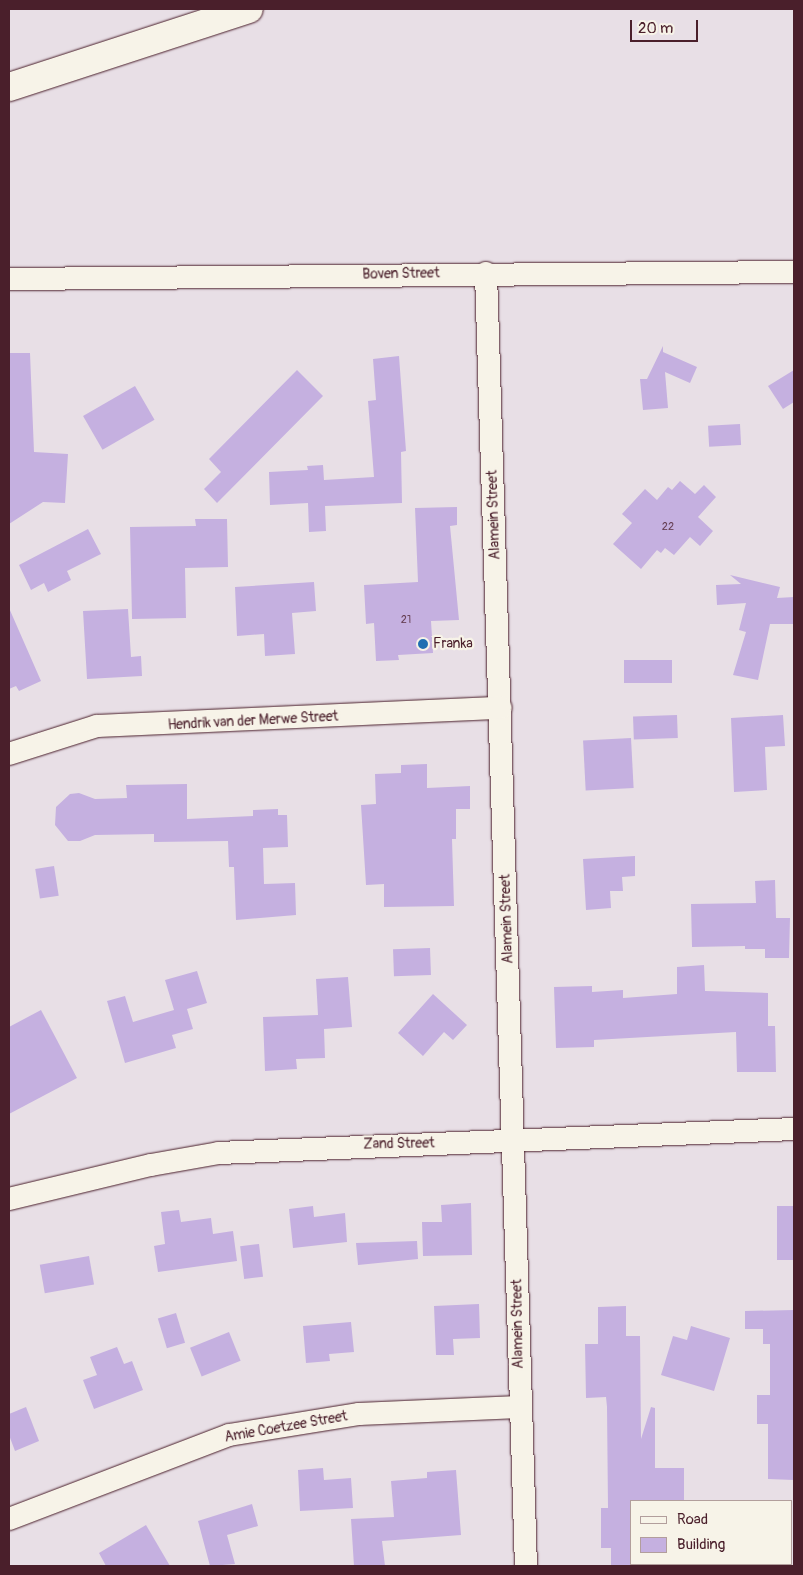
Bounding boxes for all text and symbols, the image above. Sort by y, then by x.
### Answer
scale bar [633,10,700,42]
text: 20 m [638,19,673,38]
street label: Boven Street [362,265,440,283]
street label: Alamein Street [484,470,504,560]
house number: 22 [662,520,674,534]
house number: 21 [401,613,411,627]
place label: Franka [433,636,473,652]
marker: Franka [417,638,429,650]
street label: Hendrik van der Merwe Street [167,708,339,734]
street label: Alamein Street [497,874,517,964]
street label: Zand Street [363,1135,435,1153]
street label: Alamein Street [509,1279,527,1369]
street label: Amie Coetzee Street [223,1408,349,1446]
legend [630,1500,793,1565]
text: Road [677,1510,708,1529]
text: Building [677,1535,725,1554]

